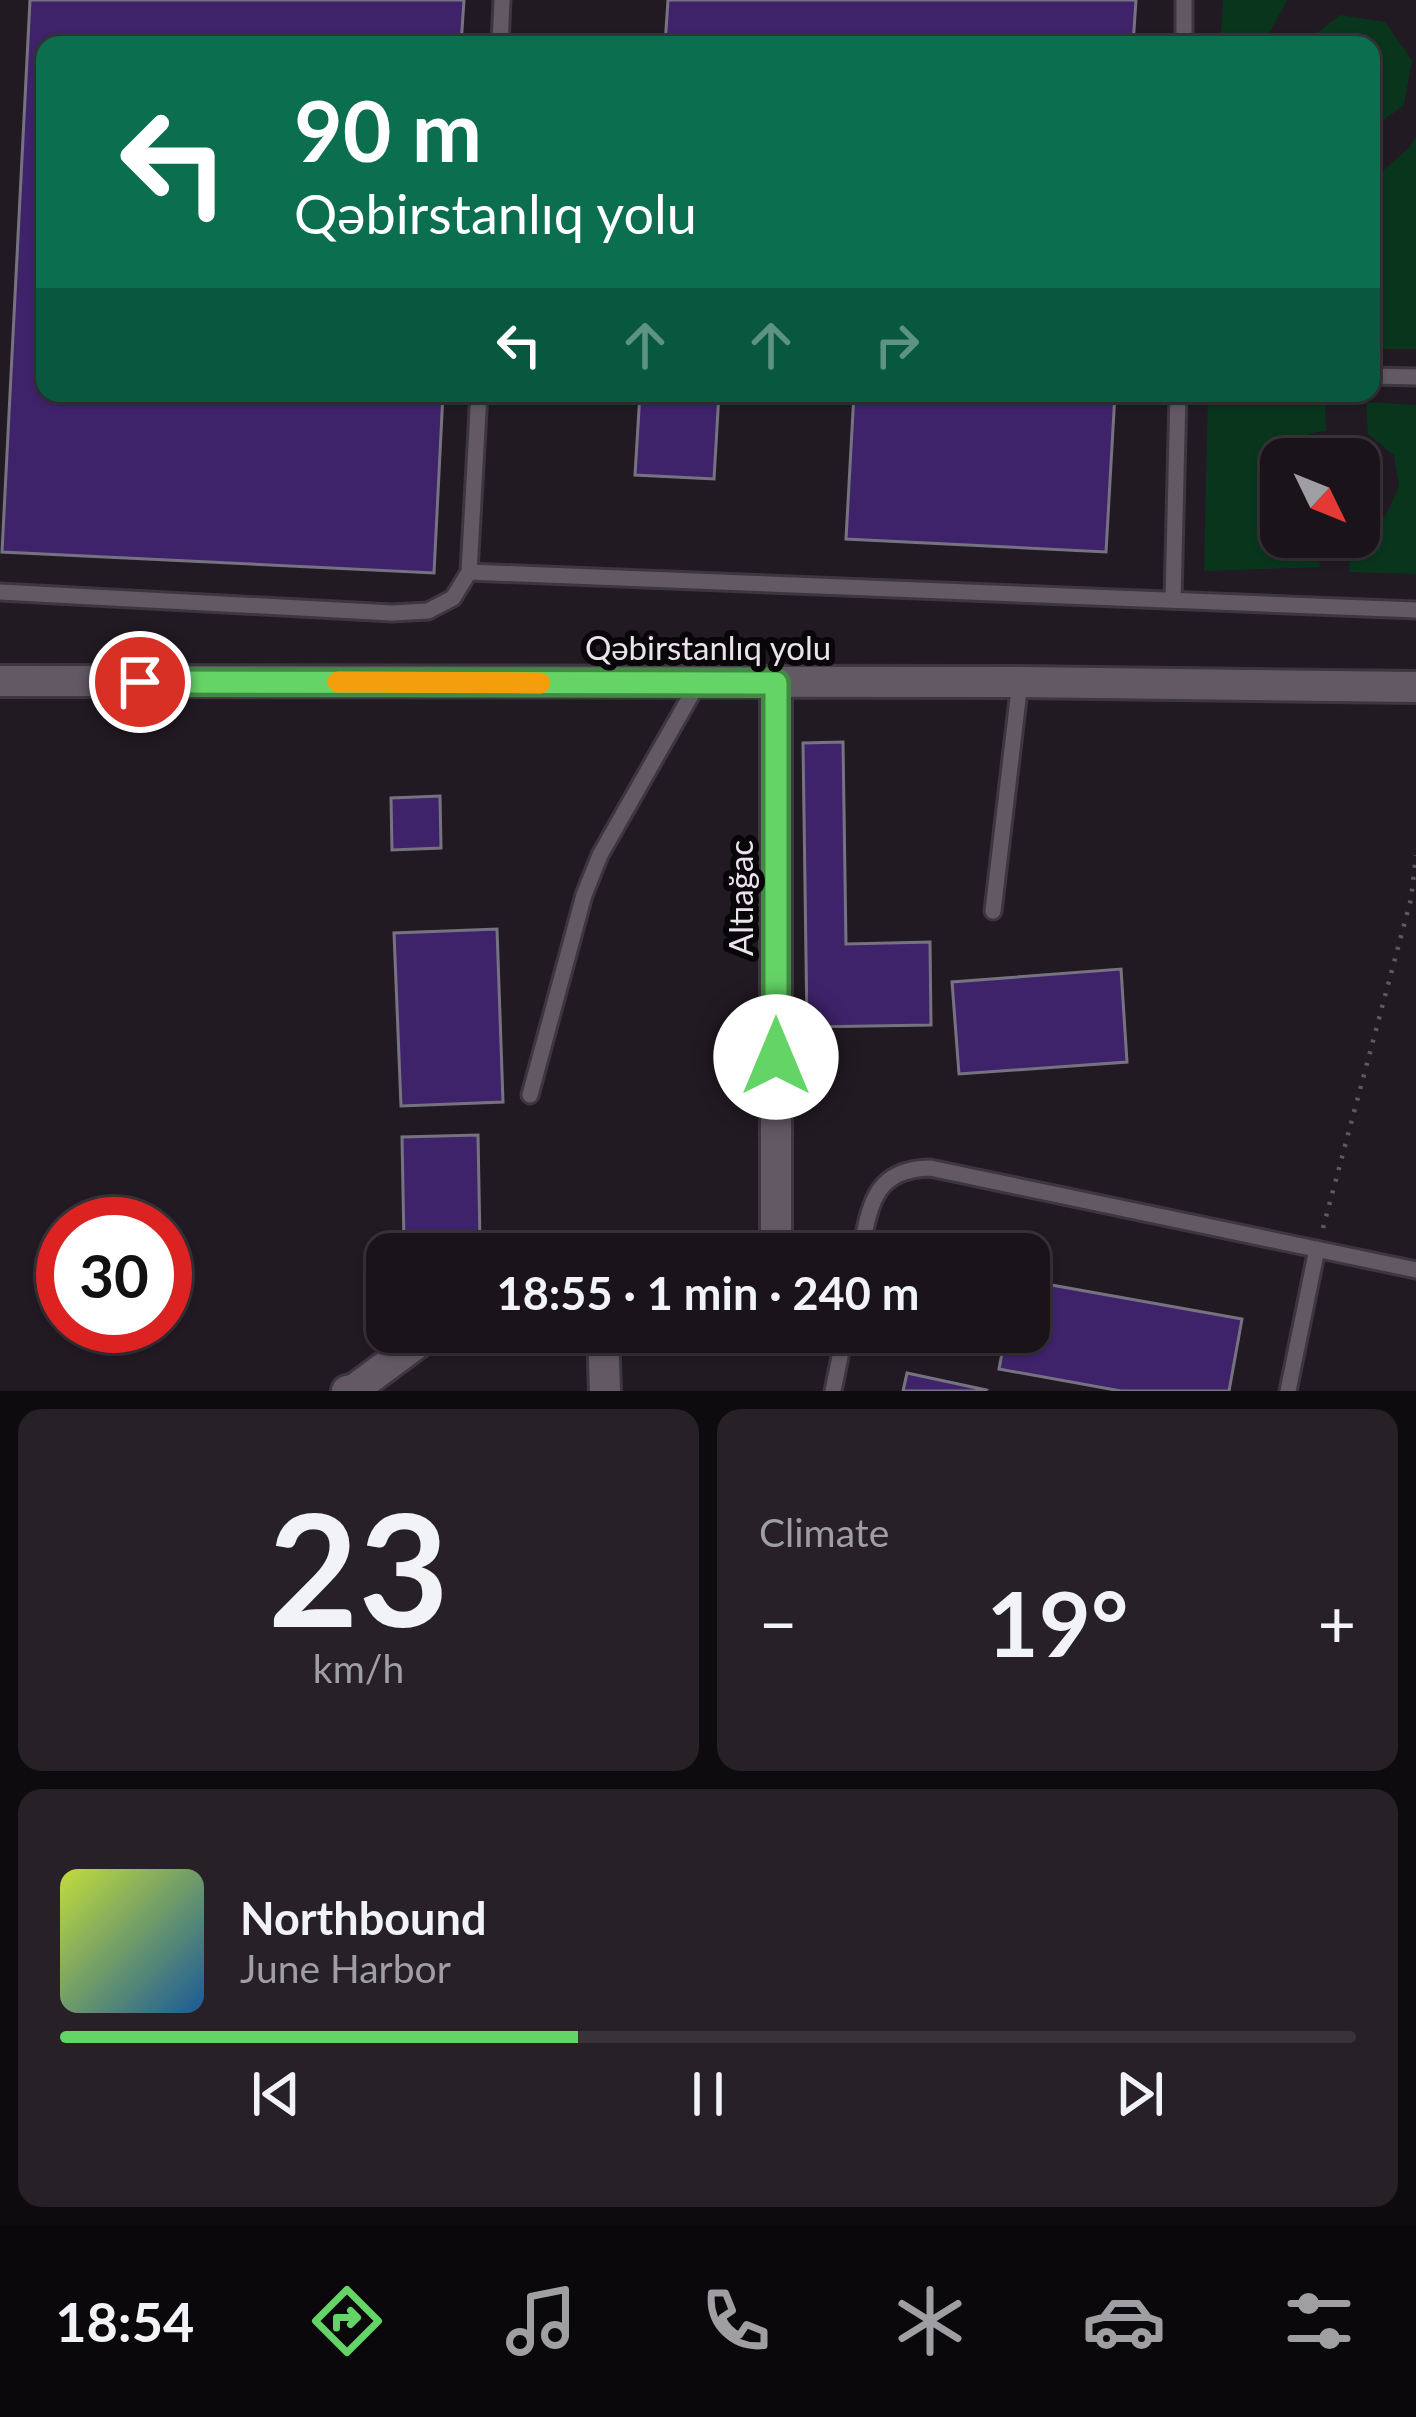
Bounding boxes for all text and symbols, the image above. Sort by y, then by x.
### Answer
text: 90 m [294,79,482,180]
icon: left [96,84,252,240]
text: Qəbirstanlıq yolu [294,181,697,246]
icon: left [486,312,552,378]
icon: ahead [612,312,678,378]
icon: ahead [738,312,804,378]
icon: right [864,312,930,378]
north arrow [1260,438,1380,558]
map controls [1260,438,1380,558]
street label: Qəbirstanlıq yolu [585,627,831,667]
pin [89,631,191,733]
icon: arrive [107,649,173,715]
street label: Altıağac [720,840,760,956]
position arrow [713,994,839,1120]
speed limit sign: 30 [36,1197,192,1353]
text: 18:55 · 1 min · 240 m [497,1266,919,1320]
text: 23 [268,1473,449,1660]
text: Climate [759,1509,889,1555]
text: 19° [987,1568,1128,1676]
text: − [759,1583,797,1662]
text: + [1318,1583,1356,1662]
text: km/h [313,1645,404,1691]
text: Northbound [240,1891,486,1945]
text: June Harbor [240,1945,451,1991]
icon: previous [243,2061,309,2127]
icon: pause [675,2061,741,2127]
icon: next [1107,2061,1173,2127]
icon: directions [305,2279,389,2363]
icon: music [499,2279,583,2363]
icon: phone [694,2279,778,2363]
icon: climate [888,2279,972,2363]
icon: car [1082,2279,1166,2363]
icon: filters [1277,2279,1361,2363]
text: 18:54 [55,2289,194,2354]

